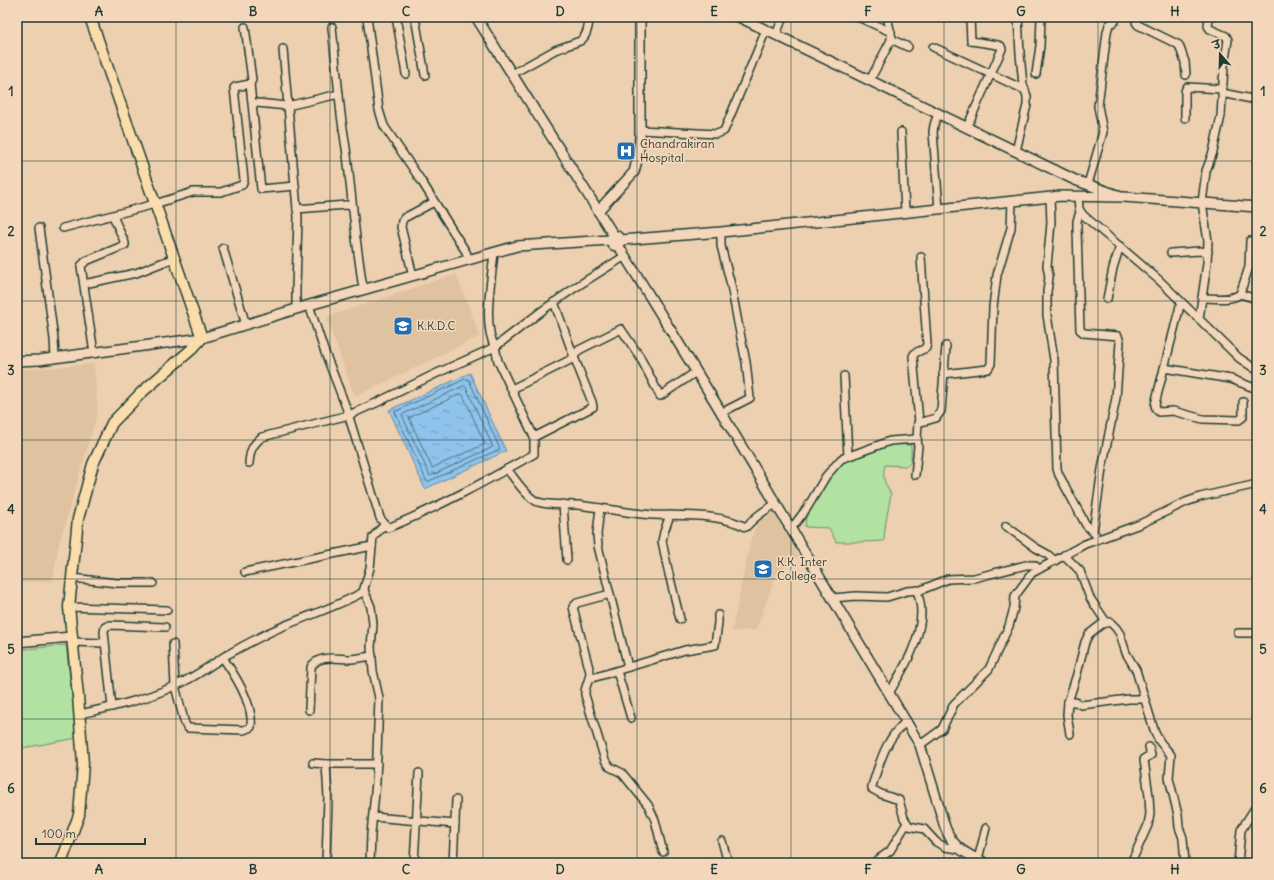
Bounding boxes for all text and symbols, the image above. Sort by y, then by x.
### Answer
text: A [95,3,104,20]
text: B [249,3,258,20]
text: C [402,3,411,20]
text: D [555,3,565,20]
text: E [710,3,718,20]
text: F [864,3,872,20]
text: G [1016,3,1026,20]
text: H [1170,3,1180,20]
north arrow [1200,34,1240,74]
text: उ [1210,36,1224,53]
text: 1 [8,83,14,100]
text: 1 [1260,83,1266,100]
place label: Chandrakiran Hospital [640,136,715,165]
hospital icon: Chandrakiran Hospital [615,140,637,162]
text: 2 [7,223,15,240]
text: 2 [1259,223,1267,240]
school or university icon: K.K.D.C [392,315,414,337]
place label: K.K.D.C [417,318,455,333]
text: 3 [7,362,15,379]
text: 3 [1259,362,1267,379]
text: 4 [7,501,15,518]
text: 4 [1259,501,1267,518]
place label: K.K. Inter College [777,554,827,583]
school or university icon: K.K. Inter College [752,558,774,580]
text: 5 [7,641,15,658]
text: 5 [1259,641,1267,658]
text: 6 [7,780,15,797]
text: 6 [1259,780,1267,797]
scale bar [36,820,145,846]
text: 100 m [42,826,76,841]
text: A [95,861,104,878]
text: B [249,861,258,878]
text: C [402,861,411,878]
text: D [555,861,565,878]
text: E [710,861,718,878]
text: F [864,861,872,878]
text: G [1016,861,1026,878]
text: H [1170,861,1180,878]

